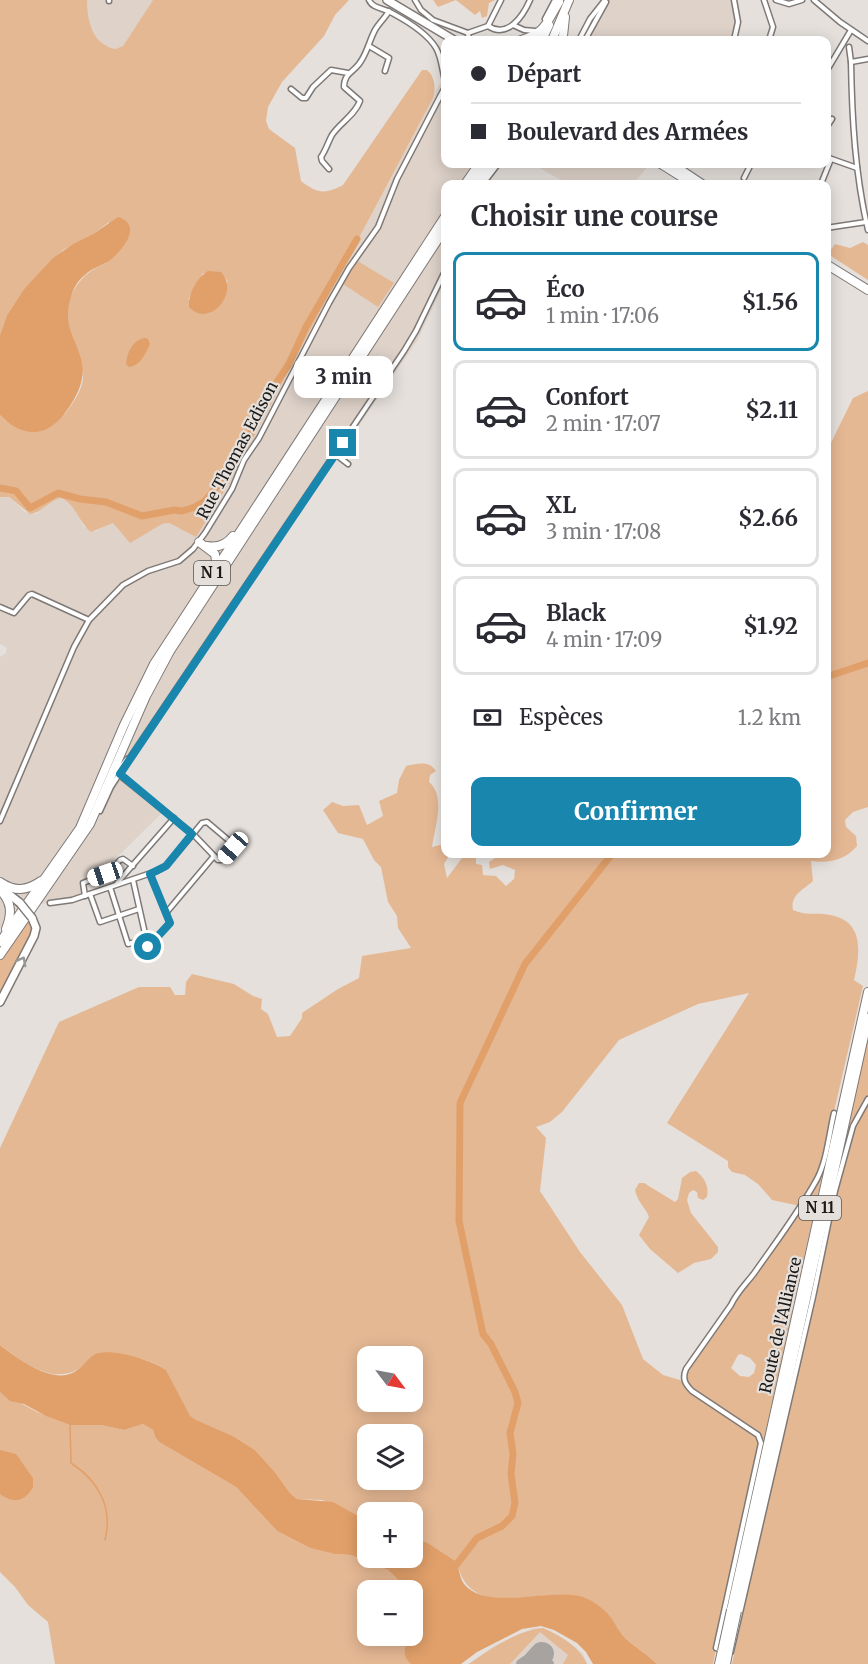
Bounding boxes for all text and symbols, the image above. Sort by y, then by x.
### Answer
text: Départ [507,60,581,88]
text: Boulevard des Armées [507,118,748,146]
text: Choisir une course [471,199,718,233]
icon: car [474,275,528,329]
text: Éco [546,275,585,303]
text: $1.56 [742,288,798,316]
text: 1 min · 17:06 [546,303,659,328]
callout: 3 min [294,356,392,398]
text: 3 min [315,364,372,389]
street label: Rue Thomas Edison [192,377,282,522]
icon: car [474,383,528,437]
text: Confort [546,383,629,411]
text: $2.11 [745,396,798,424]
text: 2 min · 17:07 [546,411,661,436]
route end [329,429,356,456]
icon: car [474,491,528,545]
text: XL [546,491,576,519]
text: $2.66 [738,504,798,532]
text: 3 min · 17:08 [546,519,661,544]
road number: N 1 [194,561,230,585]
icon: car [474,599,528,653]
text: Black [546,599,606,627]
text: $1.92 [743,612,798,640]
text: 4 min · 17:09 [546,627,662,652]
icon: cash [471,701,504,734]
text: Espèces [519,703,603,731]
text: 1.2 km [738,705,801,730]
button: Confirmer [471,777,801,846]
car [214,829,252,867]
car [85,860,125,888]
route start [134,933,161,960]
one-way arrow [15,956,26,967]
road number: N 11 [799,1196,841,1220]
street label: Route de l'Alliance [755,1255,805,1395]
north arrow [357,1346,423,1412]
map controls [357,1346,423,1646]
button: layers [357,1424,423,1490]
button: + [357,1502,423,1568]
button: − [357,1580,423,1646]

